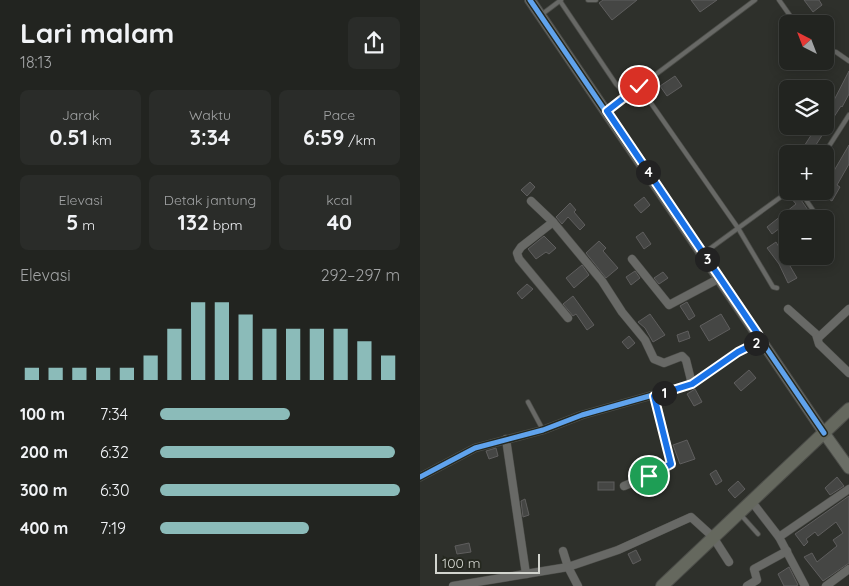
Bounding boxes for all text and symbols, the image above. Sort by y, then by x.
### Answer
text: Lari malam [20,15,174,50]
north arrow [779,15,834,70]
map controls [779,15,834,265]
button: share [348,17,400,69]
text: 18:13 [20,52,52,72]
pin [618,65,660,107]
icon: check [625,72,653,100]
button: layers [779,80,834,135]
text: Jarak [62,106,100,124]
text: Waktu [189,106,231,124]
text: Pace [323,106,355,124]
text: 0.51 [49,124,88,150]
text: 3:34 [190,124,230,150]
text: 6:59 [303,124,344,150]
text: km [88,131,112,149]
text: /km [344,131,376,149]
button: + [779,145,834,200]
pin: 4 [636,160,660,184]
text: 4 [644,163,653,181]
text: Elevasi [59,191,103,209]
text: Detak jantung [164,191,256,209]
text: kcal [326,191,352,209]
text: 5 [66,209,78,235]
text: 132 [178,209,209,235]
text: 40 [327,209,352,235]
button: − [779,210,834,265]
text: m [78,216,95,234]
text: bpm [209,216,242,234]
pin: 3 [694,246,720,272]
text: 3 [704,250,711,268]
text: Elevasi [20,265,71,285]
text: 292–297 m [321,265,400,285]
pin: 2 [744,330,768,356]
text: 2 [753,334,760,352]
pin: 1 [652,380,676,406]
text: 1 [662,384,667,402]
text: 100 m [20,404,65,424]
text: 7:34 [100,404,128,424]
text: 200 m [20,442,68,462]
text: 6:32 [100,442,129,462]
pin [628,455,670,497]
icon: arrive [635,462,663,490]
text: 300 m [20,480,67,500]
text: 6:30 [100,480,130,500]
text: 400 m [20,518,68,538]
text: 7:19 [100,518,126,538]
scale bar [435,551,540,574]
text: 100 m [442,554,480,572]

